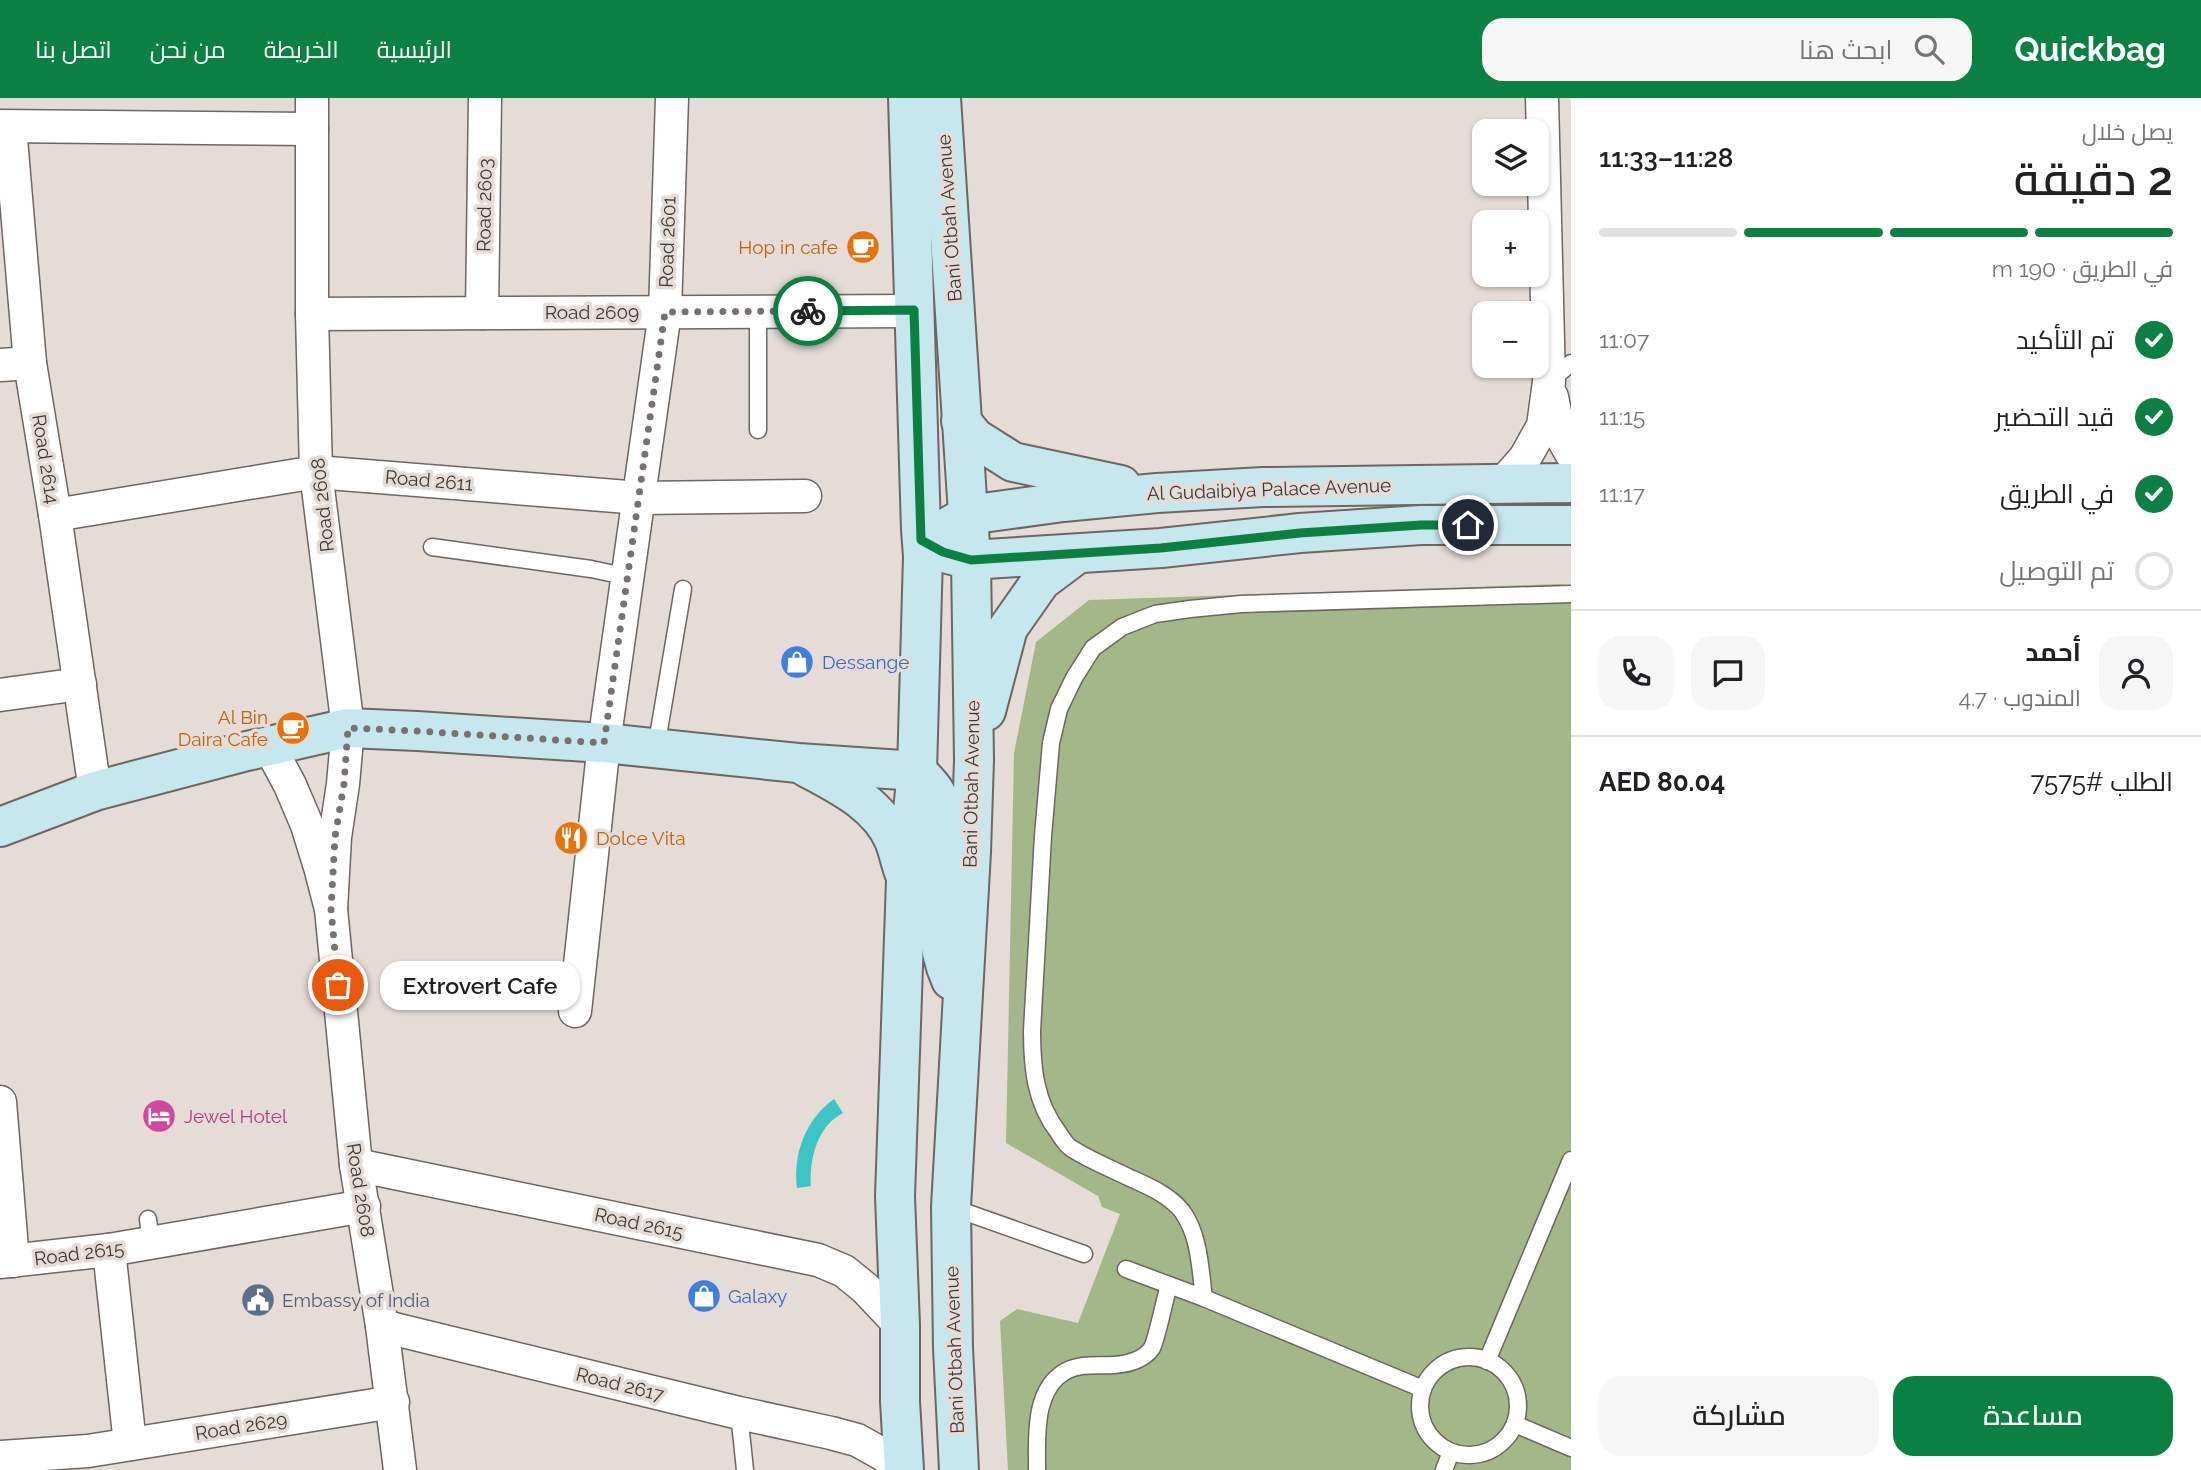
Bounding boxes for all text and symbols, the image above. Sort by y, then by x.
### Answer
search box [1482,18,1972,81]
icon: search [1910,30,1948,68]
text: Quickbag [2014,30,2166,69]
text: اتصل بنا [35,35,112,64]
text: من نحن [150,35,226,64]
text: الخريطة [264,35,339,64]
text: الرئيسية [377,35,452,64]
text: ابحث هنا [1799,35,1892,65]
text: يصل خلال [2082,118,2173,145]
map controls [1472,119,1549,378]
button: layers [1472,119,1549,196]
street label: Bani Otbah Avenue [932,134,966,302]
text: 11:28–11:33 [1599,143,1733,173]
text: 2 دقيقة [2014,152,2173,206]
street label: Road 2603 [472,158,496,252]
street label: Road 2601 [654,196,680,288]
button: + [1472,210,1549,287]
cafe icon: Hop in cafe [844,228,882,266]
place label: Hop in cafe [738,236,838,258]
text: في الطريق · 190 m [1992,255,2173,282]
courier [773,276,843,346]
icon: bike [789,292,827,330]
street label: Road 2609 [545,301,639,323]
button: − [1472,301,1549,378]
icon: check [2135,321,2173,359]
text: تم التأكيد [2016,325,2114,355]
text: 11:07 [1599,326,1649,353]
icon: check [2135,398,2173,436]
text: قيد التحضير [1995,402,2114,432]
text: 11:15 [1599,403,1645,430]
street label: Road 2614 [28,413,64,505]
street label: Road 2608 [306,457,338,553]
street label: Road 2611 [384,465,474,495]
street label: Al Gudaibiya Palace Avenue [1146,474,1392,504]
icon: check [2135,475,2173,513]
text: في الطريق [2000,479,2114,509]
text: 11:17 [1599,480,1645,507]
pin [1438,495,1498,555]
icon: home [1449,506,1487,544]
text: تم التوصيل [1999,556,2114,586]
button: phone [1599,636,1673,710]
button: chat [1691,636,1765,710]
button: person [2099,636,2173,710]
text: أحمد [2025,637,2081,667]
shop icon: Dessange [778,643,816,681]
place label: Dessange [822,651,909,673]
text: المندوب · 4.7 [1958,684,2081,711]
street label: Bani Otbah Avenue [959,700,983,868]
place label: Al Bin Daira Cafe [178,706,268,750]
cafe icon: Al Bin Daira Cafe [274,709,312,747]
text: AED 80.04 [1599,767,1725,797]
text: الطلب #7575 [2031,767,2173,797]
restaurant icon: Dolce Vita [552,819,590,857]
place label: Dolce Vita [596,827,686,849]
pin [308,955,368,1015]
callout: Extrovert Cafe [380,960,580,1010]
icon: bag [319,966,357,1004]
text: Extrovert Cafe [403,972,557,999]
hotel icon: Jewel Hotel [140,1097,178,1135]
place label: Jewel Hotel [184,1105,288,1127]
street label: Road 2608 [343,1142,379,1238]
street label: Road 2615 [593,1203,685,1243]
street label: Road 2615 [33,1237,125,1269]
street label: Bani Otbah Avenue [940,1266,968,1434]
shop icon: Galaxy [685,1277,723,1315]
public building icon: Embassy of India [239,1281,277,1319]
place label: Galaxy [728,1285,787,1307]
place label: Embassy of India [282,1289,430,1311]
street label: Road 2617 [574,1362,666,1406]
button: مشاركة [1599,1376,1879,1456]
button: مساعدة [1893,1376,2173,1456]
street label: Road 2629 [193,1408,289,1444]

